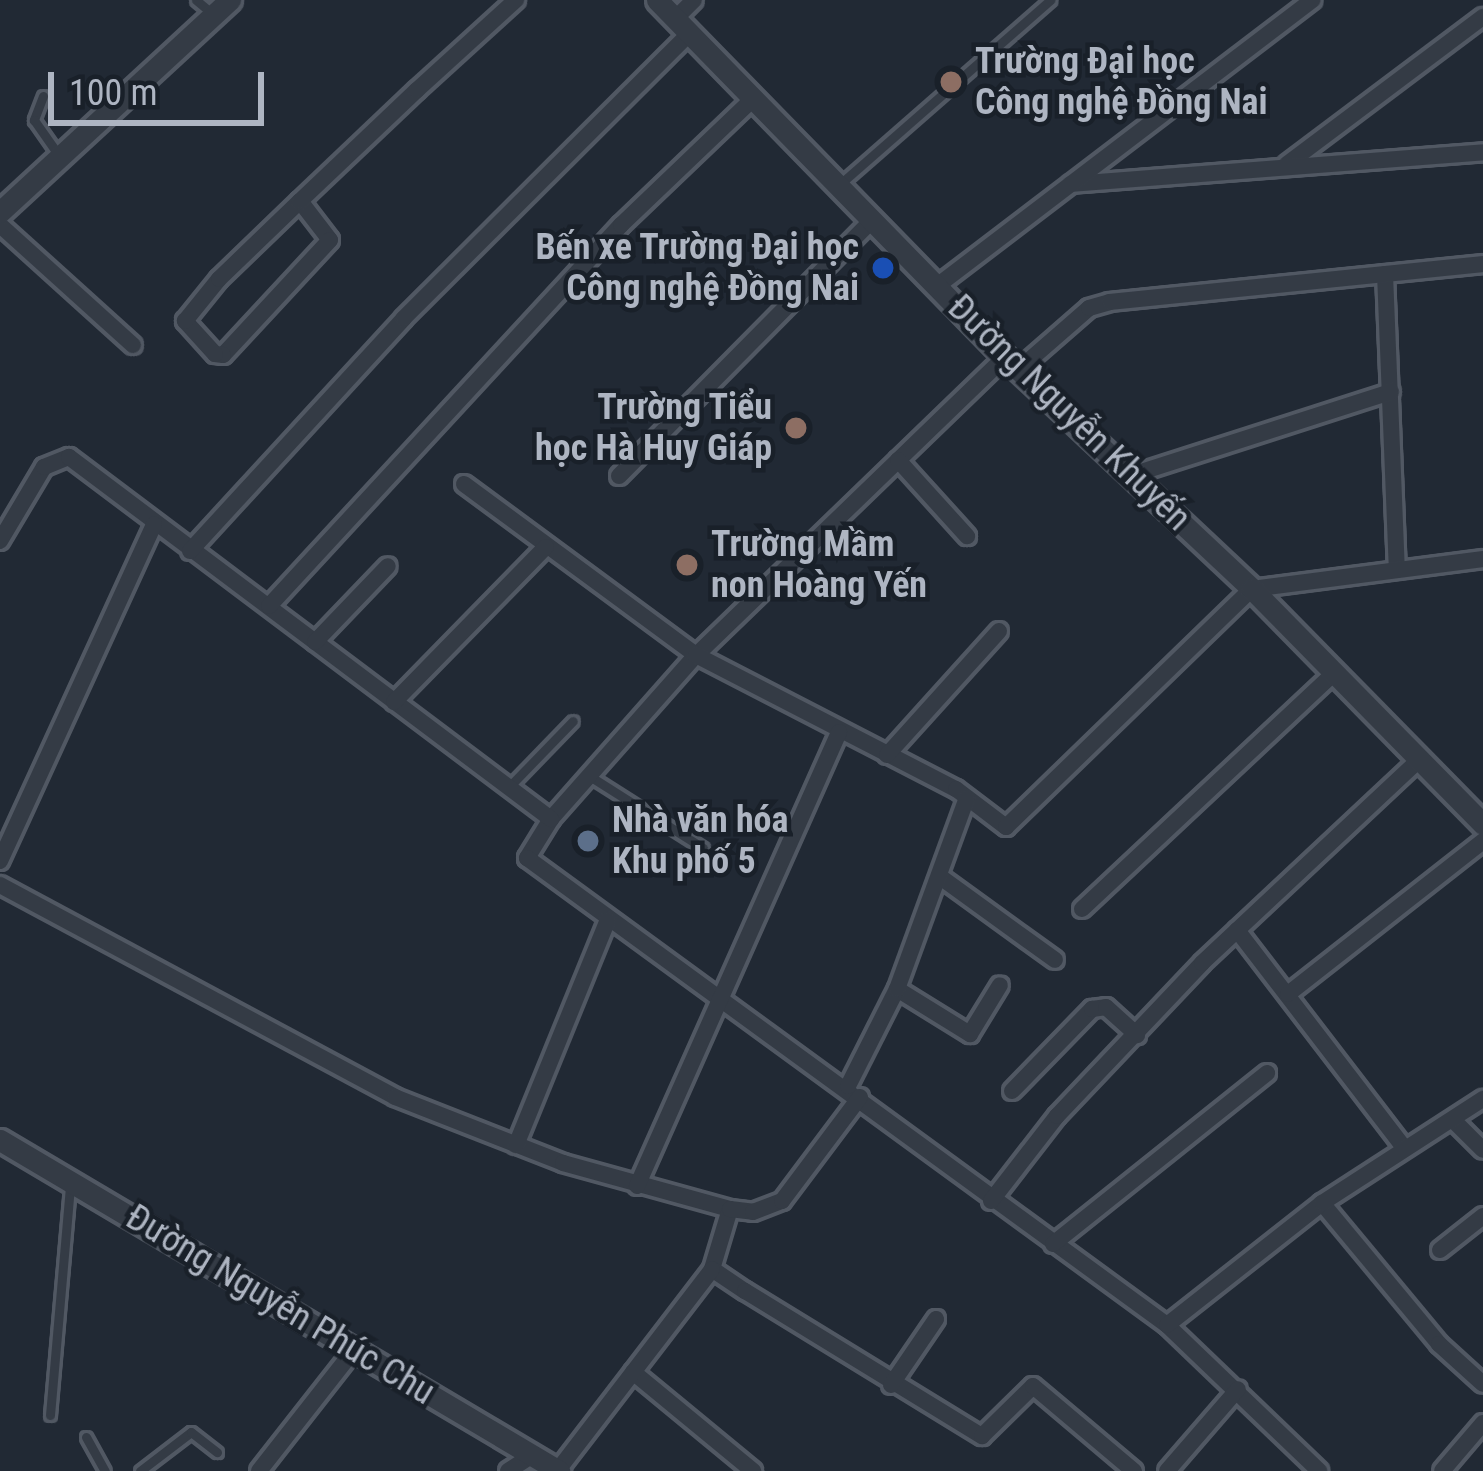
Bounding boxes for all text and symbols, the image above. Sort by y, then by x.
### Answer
place label: Trường Đại học Công nghệ Đồng Nai [975,39,1268,124]
scale bar [54,48,270,122]
marker: Trường Đại học Công nghệ Đồng Nai [938,69,964,95]
text: 100 m [69,72,158,114]
place label: Bến xe Trường Đại học Công nghệ Đồng Nai [534,225,859,310]
marker: Bến xe Trường Đại học Công nghệ Đồng Nai [870,255,896,281]
street label: Đường Nguyễn Khuyến [939,286,1199,540]
place label: Trường Tiểu học Hà Huy Giáp [535,385,772,470]
marker: Trường Tiểu học Hà Huy Giáp [783,415,809,441]
place label: Trường Mầm non Hoàng Yến [711,522,927,607]
marker: Trường Mầm non Hoàng Yến [674,552,700,578]
place label: Nhà văn hóa Khu phố 5 [612,798,788,883]
marker: Nhà văn hóa Khu phố 5 [575,828,601,854]
street label: Đường Nguyễn Phúc Chu [118,1196,442,1414]

